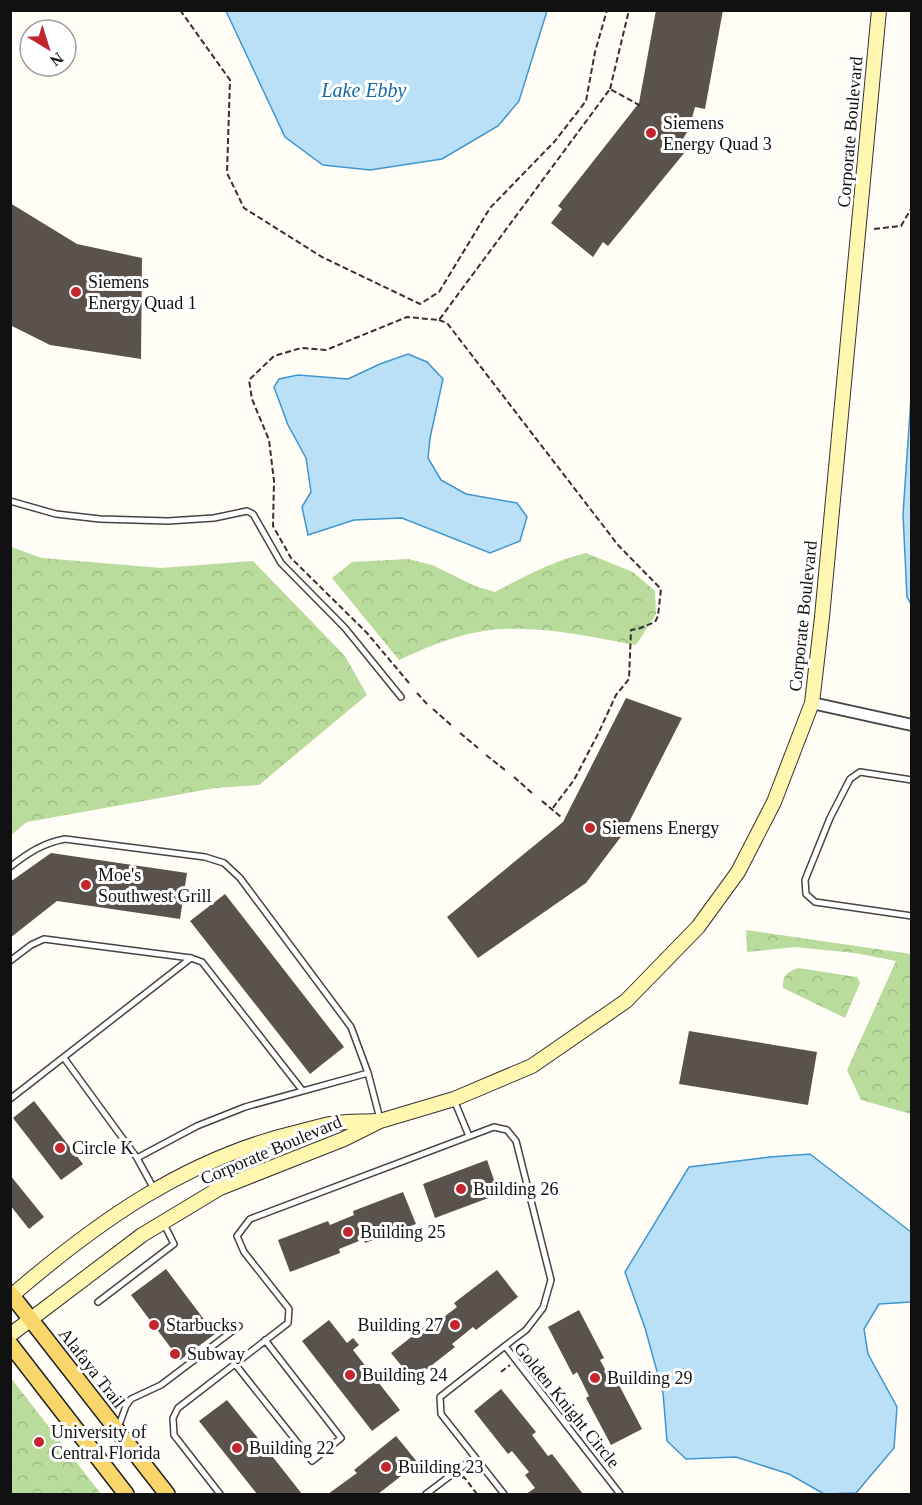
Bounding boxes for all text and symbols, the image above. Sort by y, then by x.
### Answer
north arrow [18,18,78,78]
text: N [47,49,67,70]
street label: Corporate Boulevard [833,56,867,208]
water label: Lake Ebby [321,79,407,102]
place label: Siemens Energy Quad 3 [663,113,772,154]
marker: Siemens Energy Quad 3 [644,126,658,140]
place label: Siemens Energy Quad 1 [88,272,197,313]
marker: Siemens Energy Quad 1 [69,285,83,299]
street label: Corporate Boulevard [785,540,821,692]
place label: Siemens Energy [602,818,719,838]
marker: Siemens Energy [583,821,597,835]
place label: Moe's Southwest Grill [98,865,212,906]
marker: Moe's Southwest Grill [79,878,93,892]
street label: Corporate Boulevard [197,1111,345,1189]
place label: Circle K [72,1138,133,1158]
marker: Circle K [53,1141,67,1155]
place label: Building 26 [473,1179,559,1199]
marker: Building 26 [454,1182,468,1196]
place label: Building 25 [360,1222,446,1242]
marker: Building 25 [341,1225,355,1239]
place label: Starbucks [166,1315,237,1335]
place label: Building 27 [357,1315,443,1335]
marker: Starbucks [147,1318,161,1332]
marker: Building 27 [448,1318,462,1332]
street label: Alafaya Trail [55,1324,129,1412]
street label: Golden Knight Circle [510,1338,624,1472]
place label: Subway [187,1344,245,1364]
marker: Subway [168,1347,182,1361]
place label: Building 24 [362,1365,448,1385]
marker: Building 24 [343,1368,357,1382]
place label: Building 29 [607,1368,693,1388]
marker: Building 29 [588,1371,602,1385]
place label: University of Central Florida [51,1422,160,1463]
marker: University of Central Florida [32,1435,46,1449]
place label: Building 22 [249,1438,335,1458]
marker: Building 22 [230,1441,244,1455]
place label: Building 23 [398,1457,484,1477]
marker: Building 23 [379,1460,393,1474]

